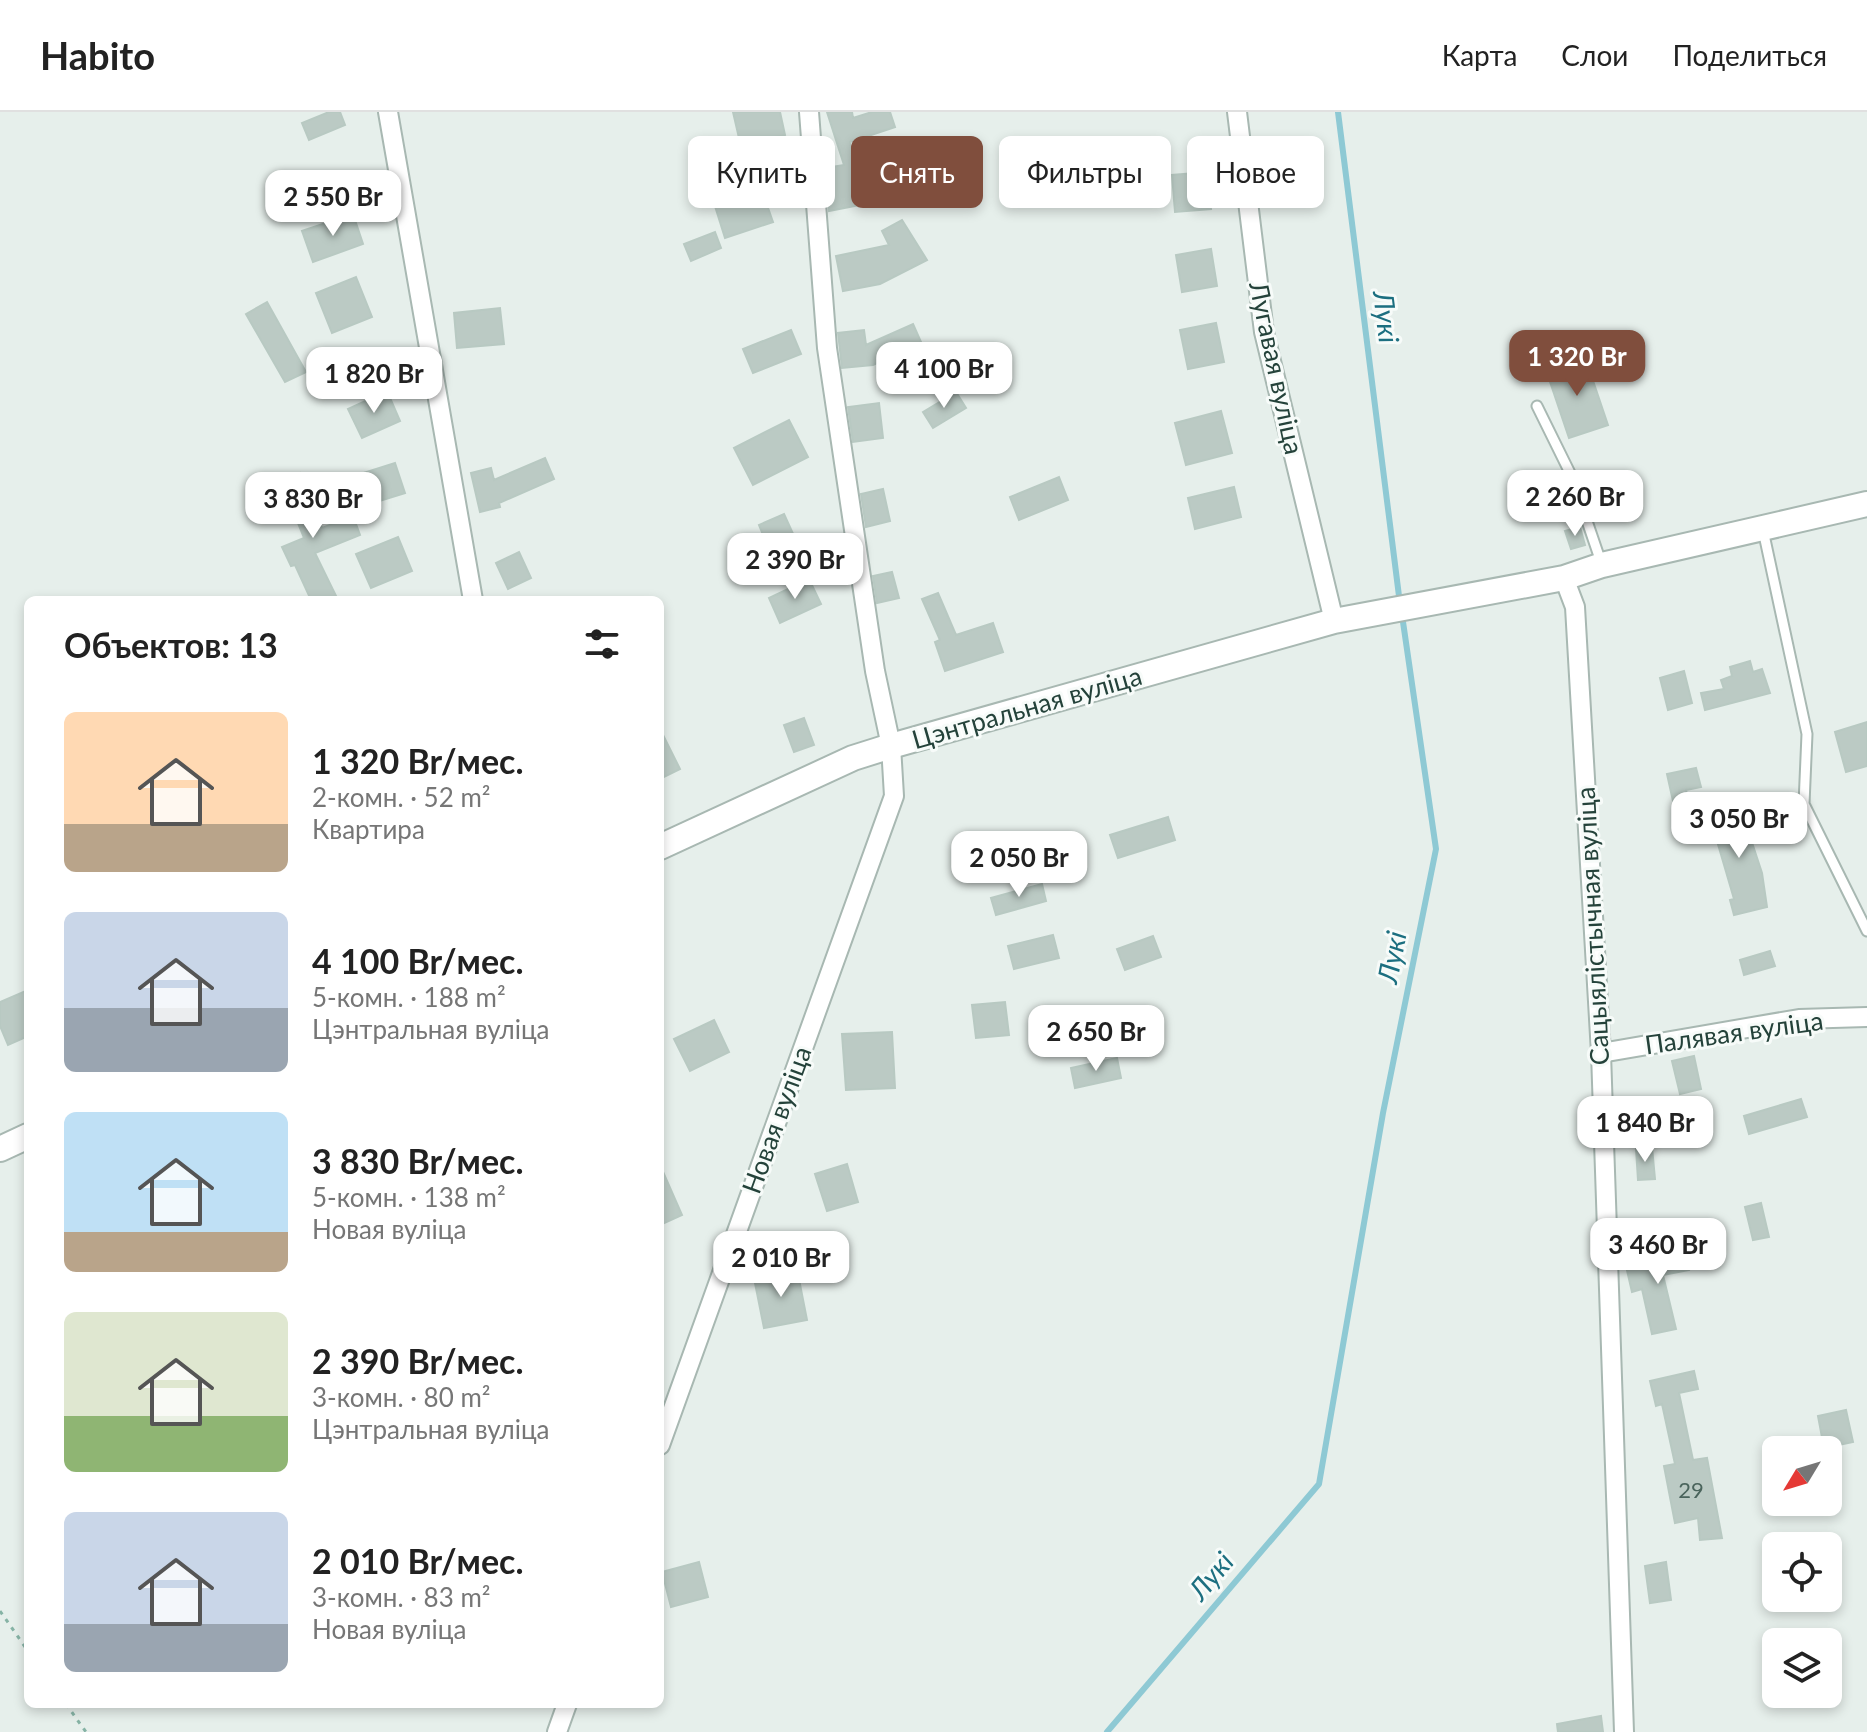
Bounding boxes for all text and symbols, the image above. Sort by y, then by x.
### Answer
text: Habito [40,32,155,78]
text: Карта [1442,38,1517,72]
text: Слои [1561,38,1628,72]
text: Поделиться [1672,38,1827,72]
chip: Купить [688,136,835,208]
chip: Снять [851,136,983,208]
chip: Фильтры [999,136,1171,208]
chip: Новое [1187,136,1324,208]
pin: 2 550 Br [250,170,416,238]
text: 2 550 Br [283,180,383,212]
street label: Лугавая вуліца [1243,278,1311,457]
water label: Лукі [1367,287,1407,345]
pin: 1 320 Br [1494,330,1660,398]
text: 1 320 Br [1527,340,1627,372]
pin: 4 100 Br [861,342,1027,410]
pin: 1 820 Br [291,347,457,415]
text: 4 100 Br [894,352,994,384]
text: 1 820 Br [324,357,424,389]
pin: 2 260 Br [1492,470,1658,538]
pin: 3 830 Br [230,472,396,540]
text: 2 260 Br [1525,480,1625,512]
text: 3 830 Br [263,482,363,514]
pin: 2 390 Br [712,533,878,601]
text: 2 390 Br [745,543,845,575]
icon: filters [580,622,624,666]
text: Объектов: 13 [64,624,278,665]
street label: Цэнтральная вуліца [908,659,1145,755]
text: 1 320 Br/мес. [312,740,524,781]
icon: home [128,744,224,840]
text: 2-комн. · 52 m² [312,781,491,813]
street label: Сацыялістычная вуліца [1569,786,1615,1066]
pin: 3 050 Br [1656,792,1822,860]
text: 3 050 Br [1689,802,1789,834]
text: Квартира [312,813,425,845]
pin: 2 050 Br [936,831,1102,899]
text: 2 050 Br [969,841,1069,873]
water label: Лукі [1369,928,1413,988]
text: 4 100 Br/мес. [312,940,524,981]
icon: home [128,944,224,1040]
text: 5-комн. · 188 m² [312,981,506,1013]
street label: Палявая вуліца [1643,1004,1825,1060]
pin: 2 650 Br [1013,1005,1179,1073]
text: Цэнтральная вуліца [312,1013,550,1045]
text: 2 650 Br [1046,1015,1146,1047]
street label: Новая вуліца [735,1042,817,1198]
pin: 1 840 Br [1562,1096,1728,1164]
text: 1 840 Br [1595,1106,1695,1138]
text: 3 830 Br/мес. [312,1140,524,1181]
icon: home [128,1144,224,1240]
text: 5-комн. · 138 m² [312,1181,506,1213]
text: Новая вуліца [312,1213,466,1245]
pin: 3 460 Br [1575,1218,1741,1286]
text: 3 460 Br [1608,1228,1708,1260]
pin: 2 010 Br [698,1231,864,1299]
text: 2 010 Br [731,1241,831,1273]
text: 2 390 Br/мес. [312,1340,524,1381]
icon: home [128,1344,224,1440]
text: 3-комн. · 80 m² [312,1381,491,1413]
text: Цэнтральная вуліца [312,1413,550,1445]
north arrow [1762,1436,1842,1516]
map controls [1762,1436,1842,1708]
house number: 29 [1678,1476,1704,1503]
button: locate [1762,1532,1842,1612]
text: 2 010 Br/мес. [312,1540,524,1581]
icon: home [128,1544,224,1640]
water label: Лукі [1179,1544,1240,1608]
text: 3-комн. · 83 m² [312,1581,491,1613]
text: Новая вуліца [312,1613,466,1645]
button: layers [1762,1628,1842,1708]

